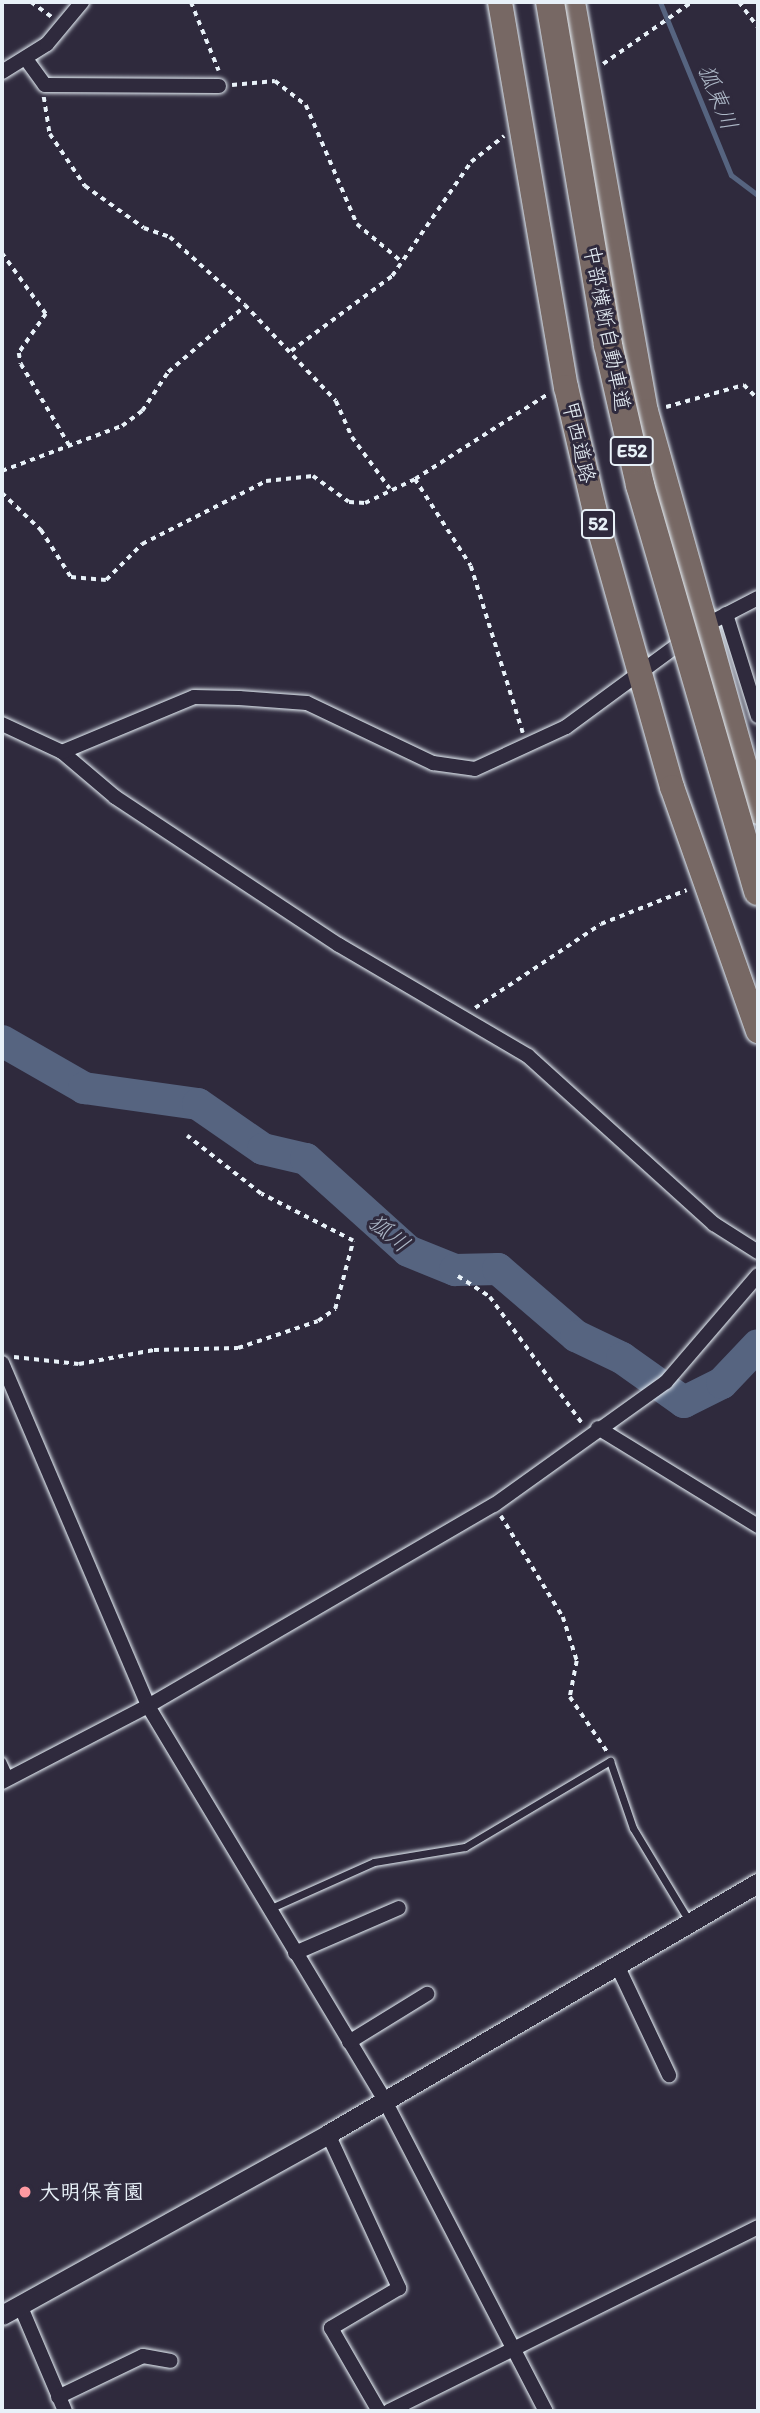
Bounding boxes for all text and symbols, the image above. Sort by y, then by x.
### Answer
water label: 狐東川 [692,60,744,134]
street label: 中部横断自動車道 [579,243,635,413]
street label: 甲西道路 [557,398,601,486]
road number: E52 [609,436,655,466]
road number: 52 [580,509,616,540]
water label: 狐川 [362,1208,416,1258]
place label: 大明保育園 [39,2179,144,2205]
marker: 大明保育園 [17,2184,33,2200]

